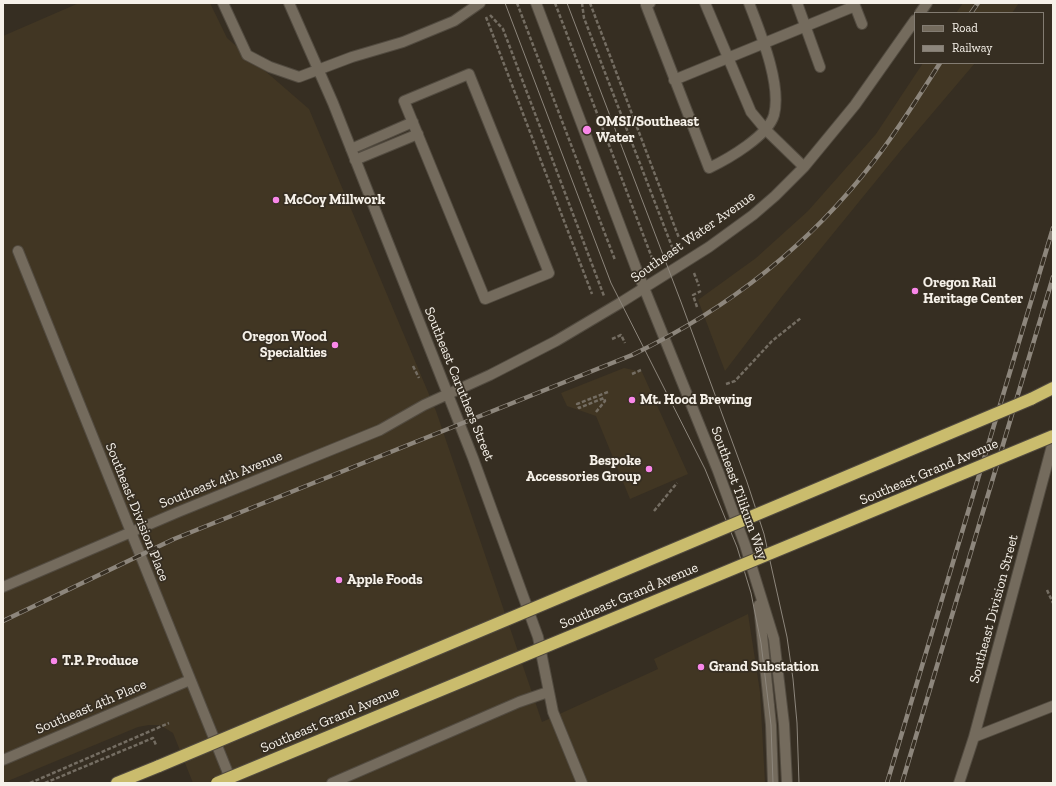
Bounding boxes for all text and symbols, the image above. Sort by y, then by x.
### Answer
legend [914,12,1044,64]
text: Road [952,21,978,35]
text: Railway [952,41,993,55]
place label: OMSI/Southeast Water [596,114,699,146]
marker: OMSI/Southeast Water [581,124,593,136]
street label: Southeast Water Avenue [628,188,758,286]
place label: McCoy Millwork [284,192,385,208]
marker: McCoy Millwork [271,195,281,205]
place label: Oregon Rail Heritage Center [923,275,1023,308]
marker: Oregon Rail Heritage Center [910,286,920,296]
street label: Southeast Caruthers Street [420,305,498,463]
place label: Oregon Wood Specialties [242,329,327,362]
marker: Oregon Wood Specialties [330,340,340,350]
place label: Mt. Hood Brewing [640,392,752,408]
marker: Mt. Hood Brewing [627,395,637,405]
street label: Southeast Tilikum Way [707,424,771,562]
street label: Southeast Grand Avenue [857,435,1001,509]
street label: Southeast Division Place [101,440,173,584]
street label: Southeast 4th Avenue [157,448,285,512]
place label: Bespoke Accessories Group [526,453,641,486]
marker: Bespoke Accessories Group [644,464,654,474]
street label: Southeast Division Street [966,533,1022,685]
street label: Southeast Grand Avenue [557,559,701,633]
place label: Apple Foods [347,572,423,588]
marker: Apple Foods [334,575,344,585]
place label: T.P. Produce [62,653,138,669]
marker: T.P. Produce [49,656,59,666]
place label: Grand Substation [709,659,819,675]
marker: Grand Substation [696,662,706,672]
street label: Southeast 4th Place [33,676,149,738]
street label: Southeast Grand Avenue [258,683,402,757]

